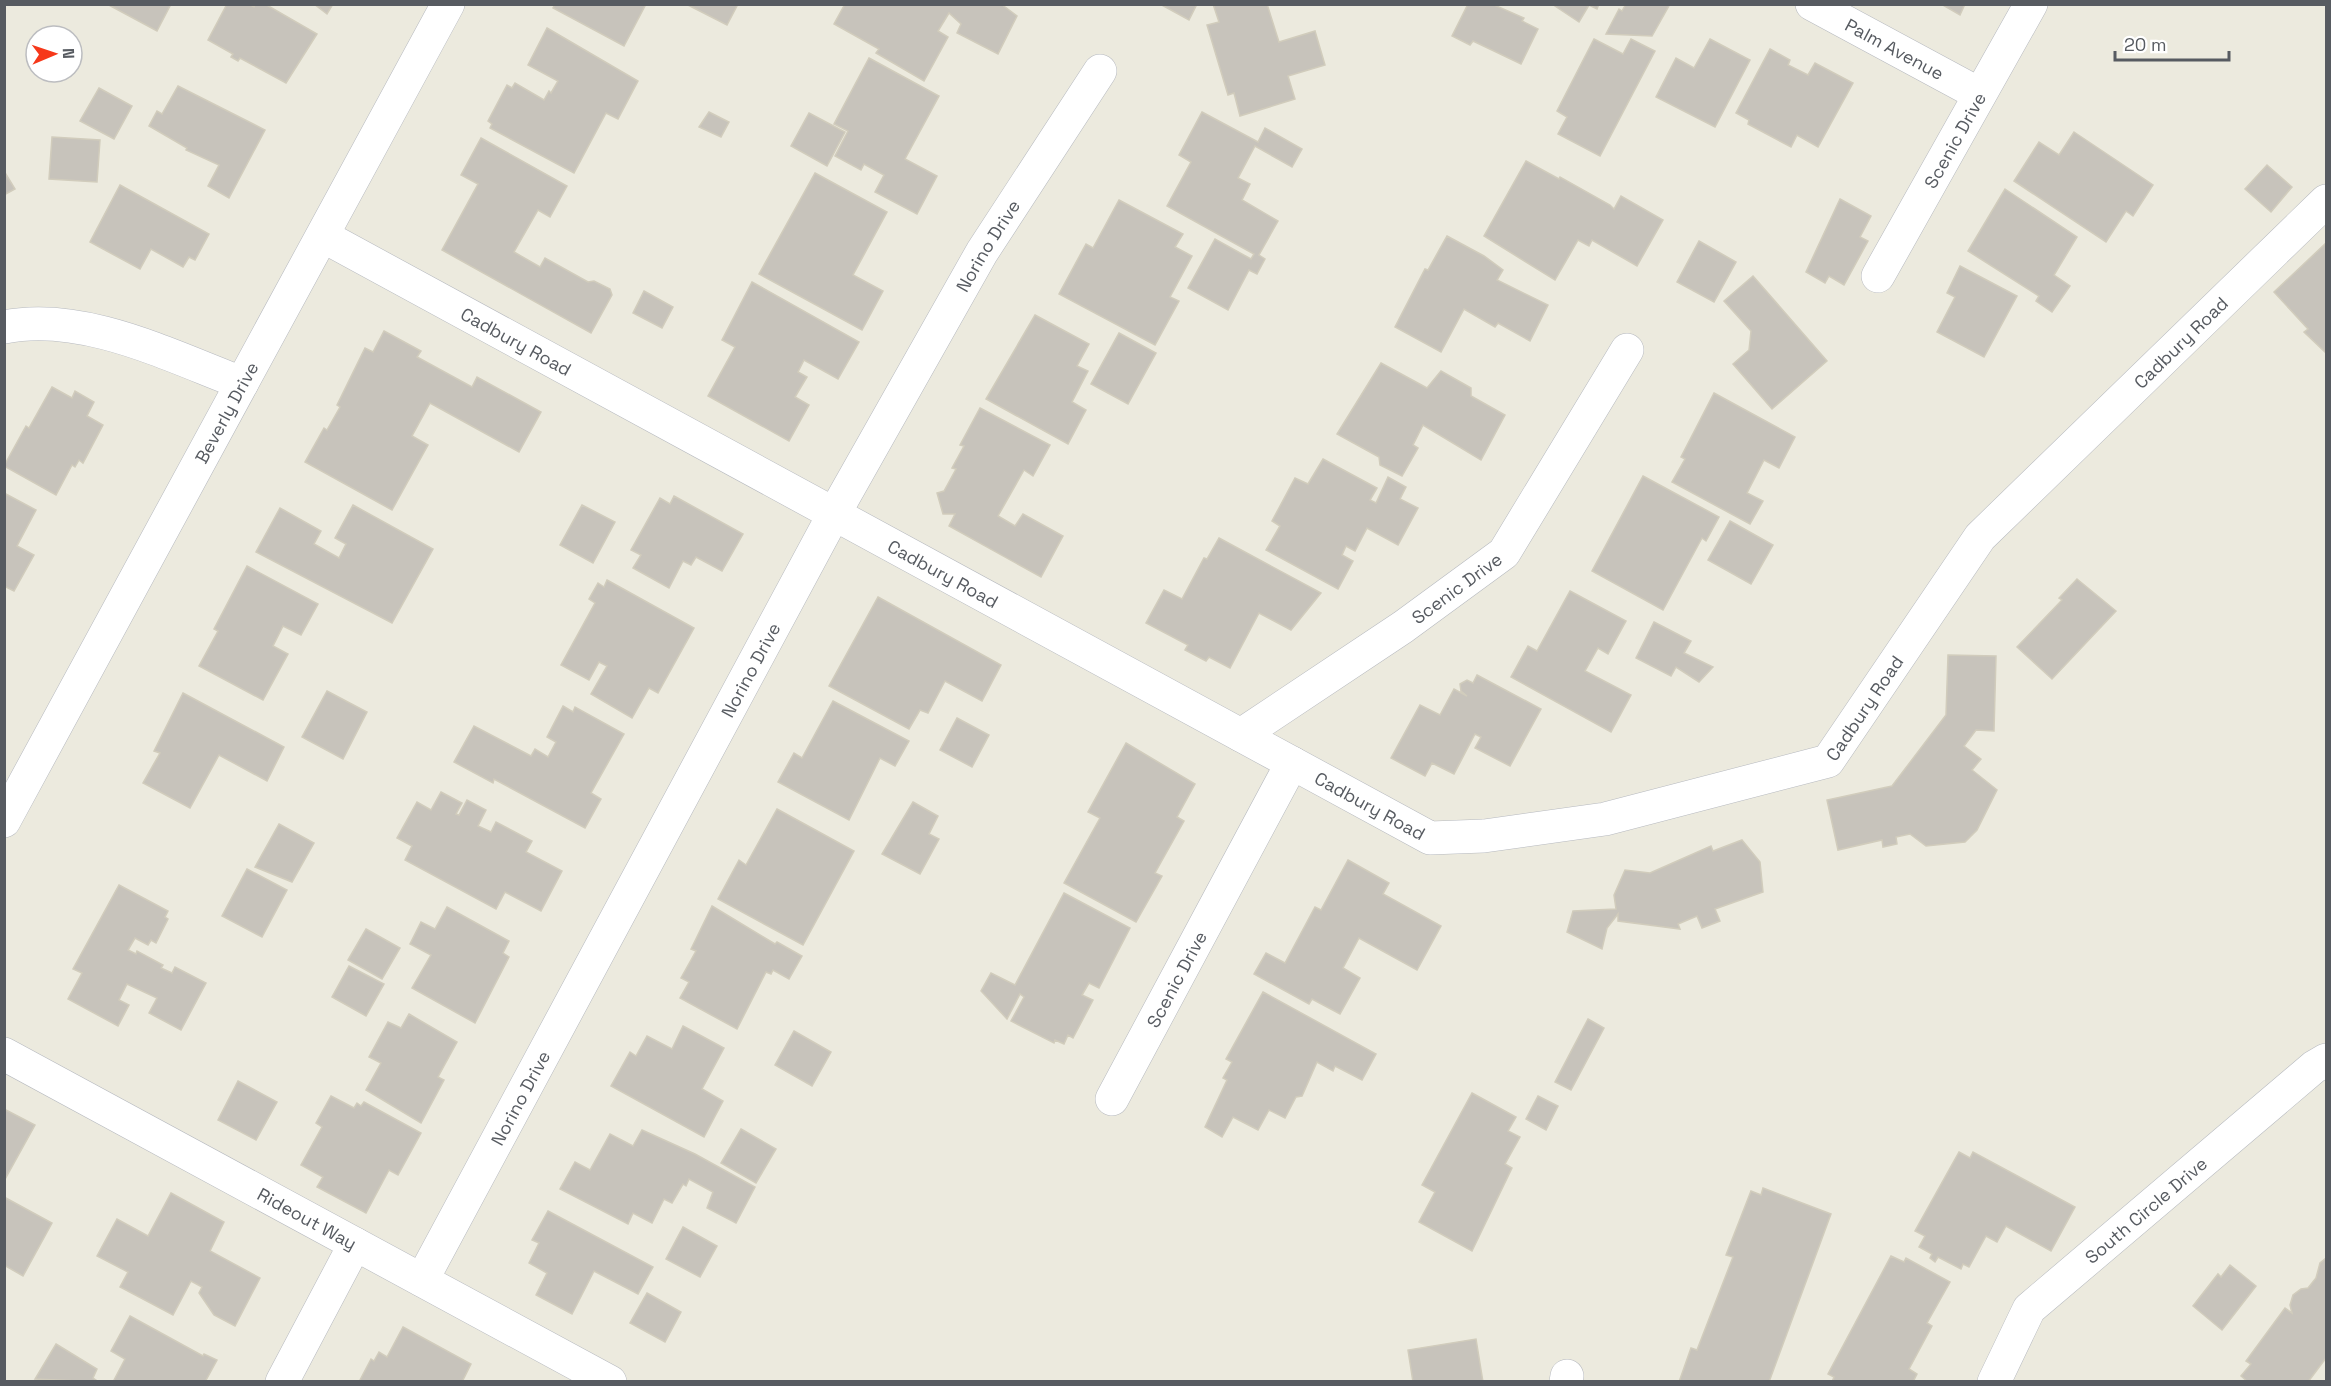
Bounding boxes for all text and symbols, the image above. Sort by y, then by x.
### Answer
street label: Palm Avenue [1841,13,1948,85]
north arrow [24,24,84,84]
scale bar [2115,24,2229,62]
text: 20 m [2124,33,2167,56]
text: N [58,48,79,59]
street label: Scenic Drive [1918,88,1991,192]
street label: Norino Drive [950,195,1025,296]
street label: Cadbury Road [2129,291,2233,393]
street label: Cadbury Road [457,302,576,380]
street label: Beverly Drive [189,358,263,467]
street label: Cadbury Road [884,534,1003,613]
street label: Scenic Drive [1407,547,1506,629]
street label: Norino Drive [715,618,785,721]
street label: Cadbury Road [1820,651,1908,765]
street label: Cadbury Road [1311,766,1429,845]
street label: Scenic Drive [1141,927,1212,1031]
street label: Norino Drive [485,1046,555,1149]
street label: South Circle Drive [2080,1152,2212,1268]
street label: Rideout Way [254,1182,361,1254]

